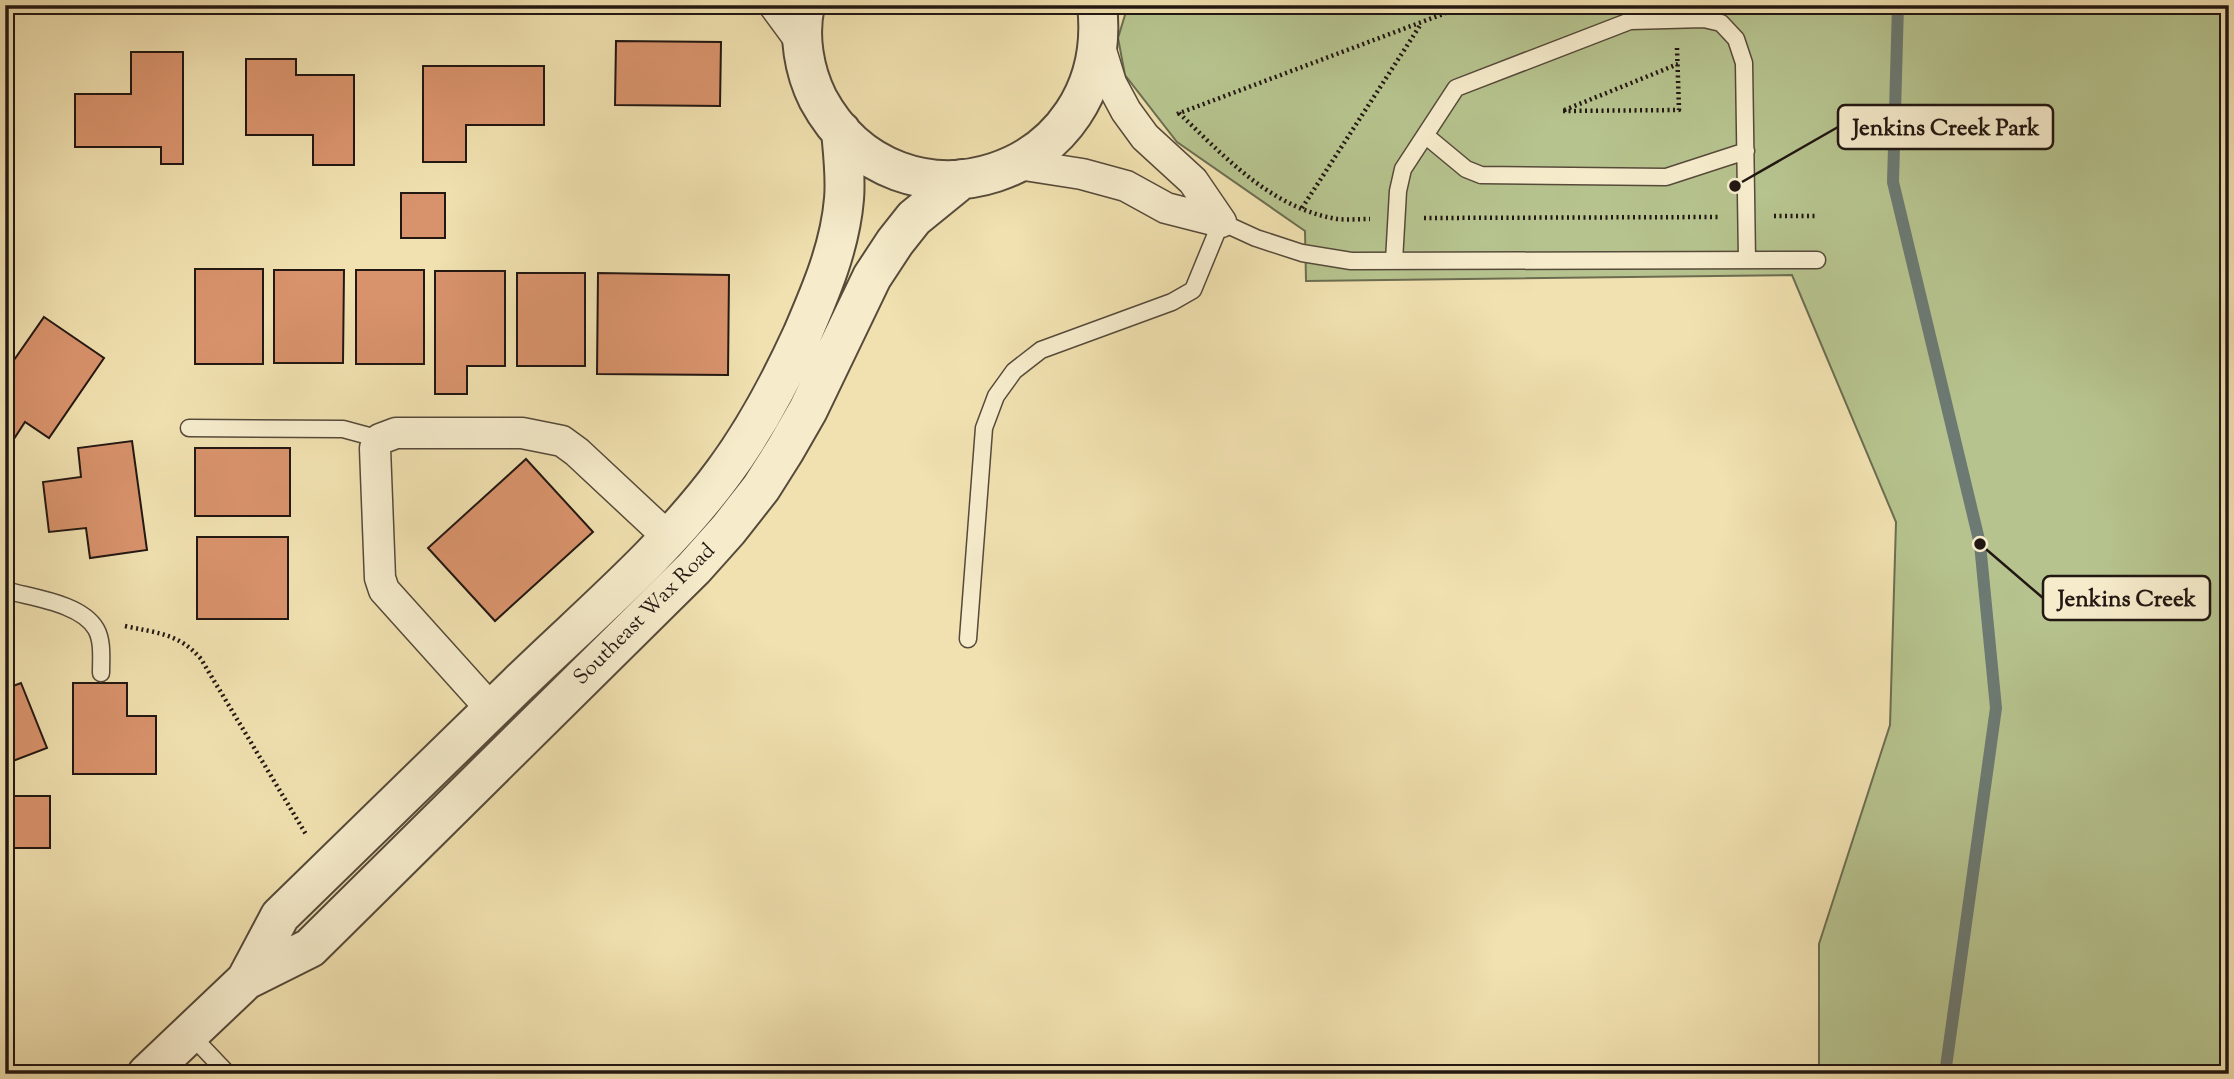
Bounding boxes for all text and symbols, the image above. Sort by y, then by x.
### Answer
callout: Jenkins Creek Park [1838,105,2053,149]
text: Jenkins Creek Park [1850,113,2040,146]
street label: Southeast Wax Road [567,537,723,693]
callout: Jenkins Creek [2043,576,2210,620]
text: Jenkins Creek [2056,584,2197,617]

